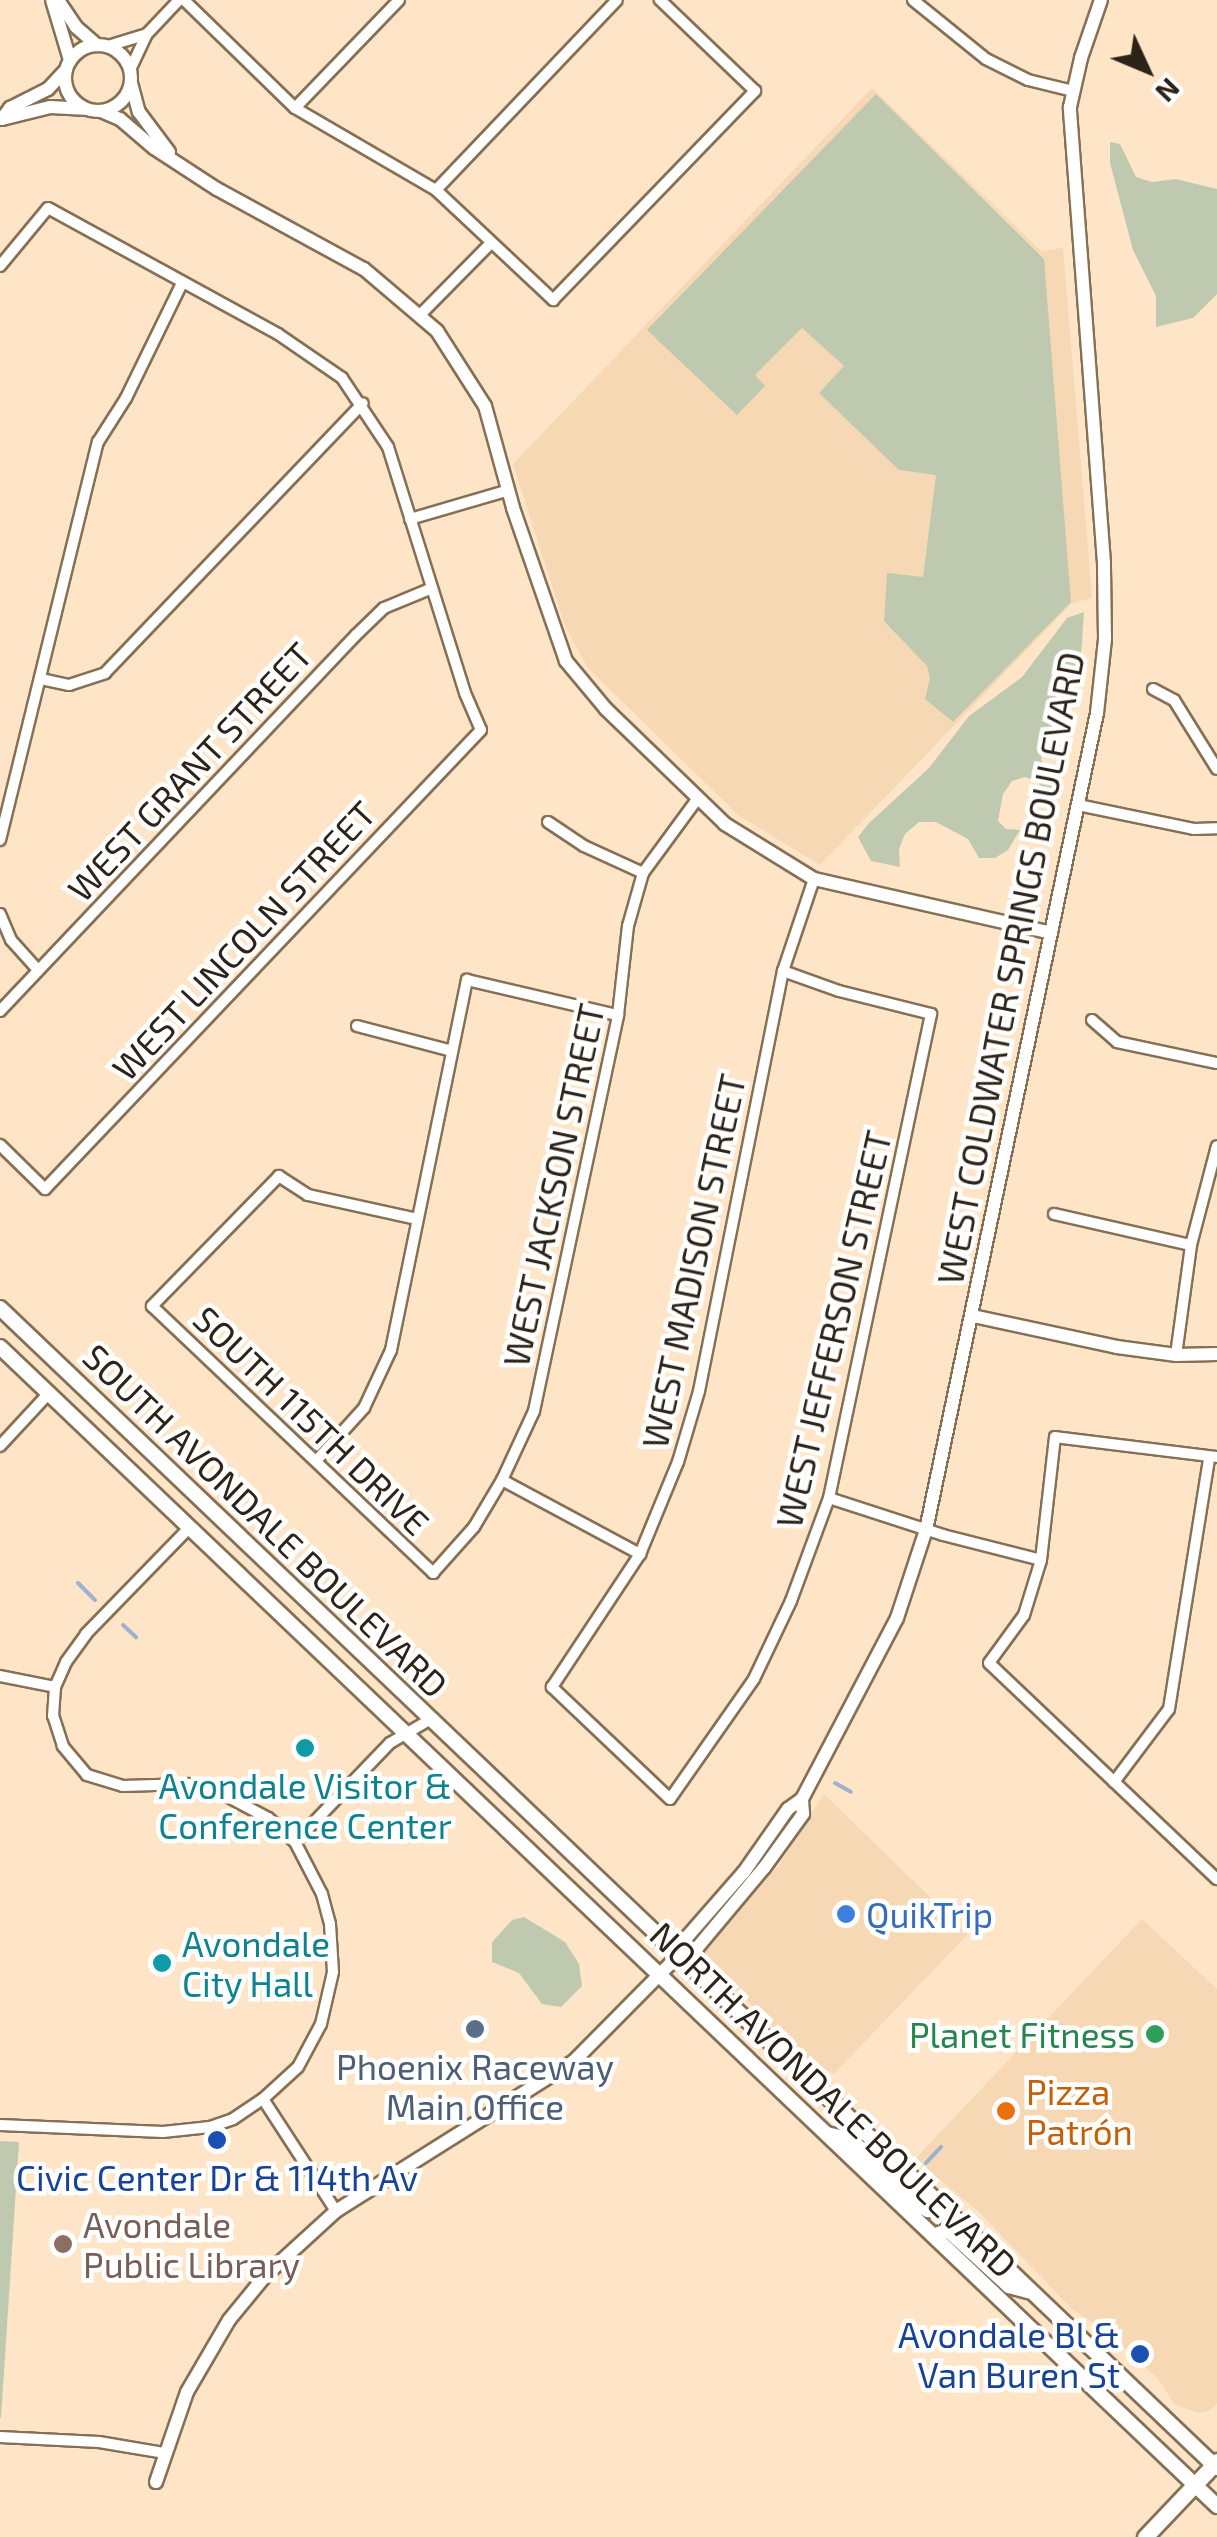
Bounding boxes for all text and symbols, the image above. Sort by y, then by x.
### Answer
north arrow [1097,20,1197,120]
text: N [1149,72,1188,110]
street label: WEST GRANT STREET [58,632,320,910]
street label: WEST COLDWATER SPRINGS BOULEVARD [928,648,1092,1288]
street label: WEST LINCOLN STREET [103,791,383,1089]
street label: WEST JACKSON STREET [494,999,612,1371]
street label: WEST MADISON STREET [633,1070,753,1452]
street label: WEST JEFFERSON STREET [767,1126,899,1532]
street label: SOUTH 115TH DRIVE [186,1297,438,1543]
street label: SOUTH AVONDALE BOULEVARD [75,1334,457,1706]
marker: Avondale Visitor & Conference Center [294,1737,316,1759]
place label: Avondale Visitor & Conference Center [158,1764,452,1846]
place label: QuikTrip [866,1893,993,1935]
marker: QuikTrip [835,1903,857,1925]
street label: NORTH AVONDALE BOULEVARD [642,1912,1026,2286]
place label: Avondale City Hall [182,1922,330,2004]
marker: Avondale City Hall [151,1952,173,1974]
place label: Planet Fitness [909,2013,1135,2055]
marker: Phoenix Raceway Main Office [464,2018,486,2040]
marker: Planet Fitness [1144,2023,1166,2045]
place label: Phoenix Raceway Main Office [336,2045,614,2127]
place label: Pizza Patrón [1026,2070,1133,2152]
marker: Pizza Patrón [995,2100,1017,2122]
marker: Civic Center Dr & 114th Av [206,2129,228,2151]
place label: Civic Center Dr & 114th Av [15,2156,419,2198]
place label: Avondale Public Library [83,2203,300,2285]
marker: Avondale Public Library [52,2233,74,2255]
place label: Avondale Bl & Van Buren St [897,2313,1120,2395]
marker: Avondale Bl & Van Buren St [1129,2343,1151,2365]

